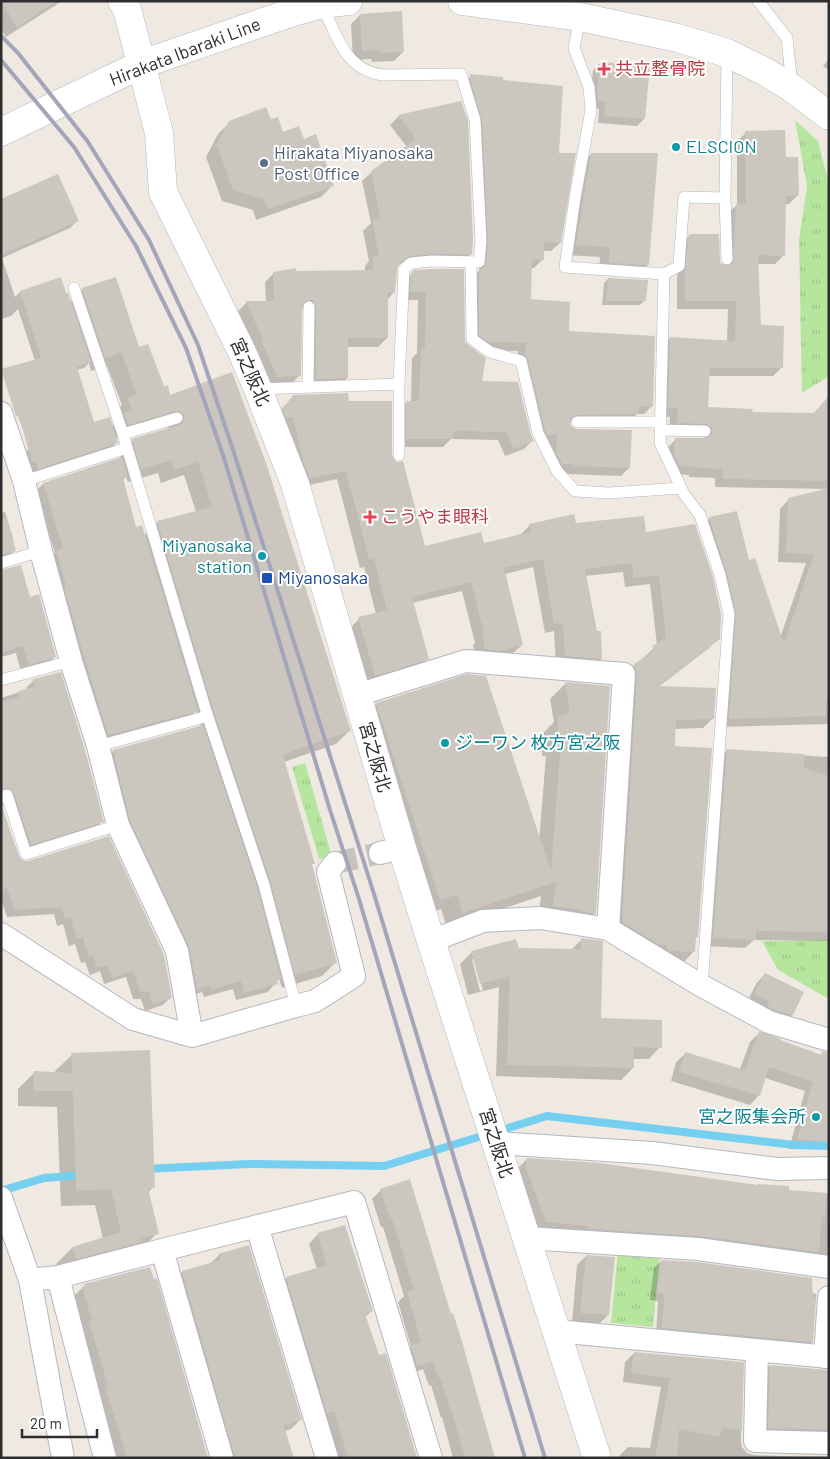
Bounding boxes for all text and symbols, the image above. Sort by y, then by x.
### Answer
street label: Hirakata Ibaraki Line [106,12,263,90]
place label: 共立整骨院 [615,57,705,79]
marker: 共立整骨院 [597,62,611,76]
place label: ELSCION [686,135,757,157]
place label: Hirakata Miyanosaka Post Office [274,141,433,184]
marker: ELSCION [670,141,682,153]
marker: Hirakata Miyanosaka Post Office [258,157,270,169]
street label: 宮之阪北 [226,334,276,409]
place label: こうやま眼科 [381,505,489,527]
marker: こうやま眼科 [363,510,377,524]
place label: Miyanosaka station [162,534,252,577]
marker: Miyanosaka station [256,550,268,562]
place label: Miyanosaka [278,566,368,588]
marker: Miyanosaka [260,571,274,585]
street label: 宮之阪北 [355,719,396,794]
place label: ジーワン 枚方宮之阪 [455,731,621,753]
marker: ジーワン 枚方宮之阪 [439,737,451,749]
street label: 宮之阪北 [475,1105,519,1180]
place label: 宮之阪集会所 [698,1105,806,1127]
marker: 宮之阪集会所 [810,1111,822,1123]
scale bar [22,1406,98,1438]
text: 20 m [30,1414,62,1432]

